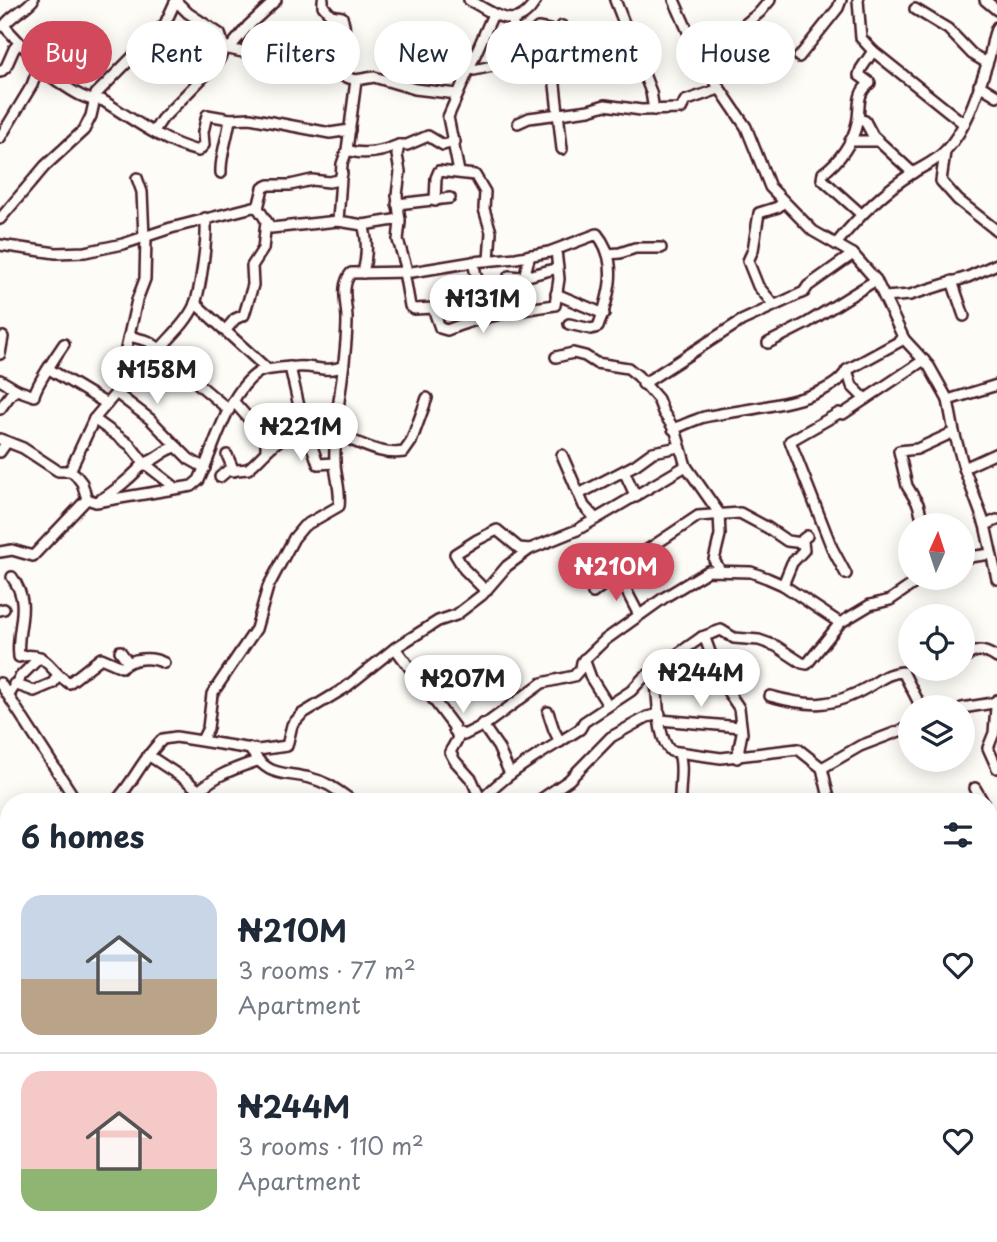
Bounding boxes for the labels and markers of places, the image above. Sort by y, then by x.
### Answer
pin: ₦131M [434,276,532,335]
pin: ₦158M [108,346,206,406]
pin: ₦221M [252,404,350,463]
pin: ₦210M [567,544,665,603]
pin: ₦244M [652,650,750,709]
pin: ₦207M [414,656,512,715]

